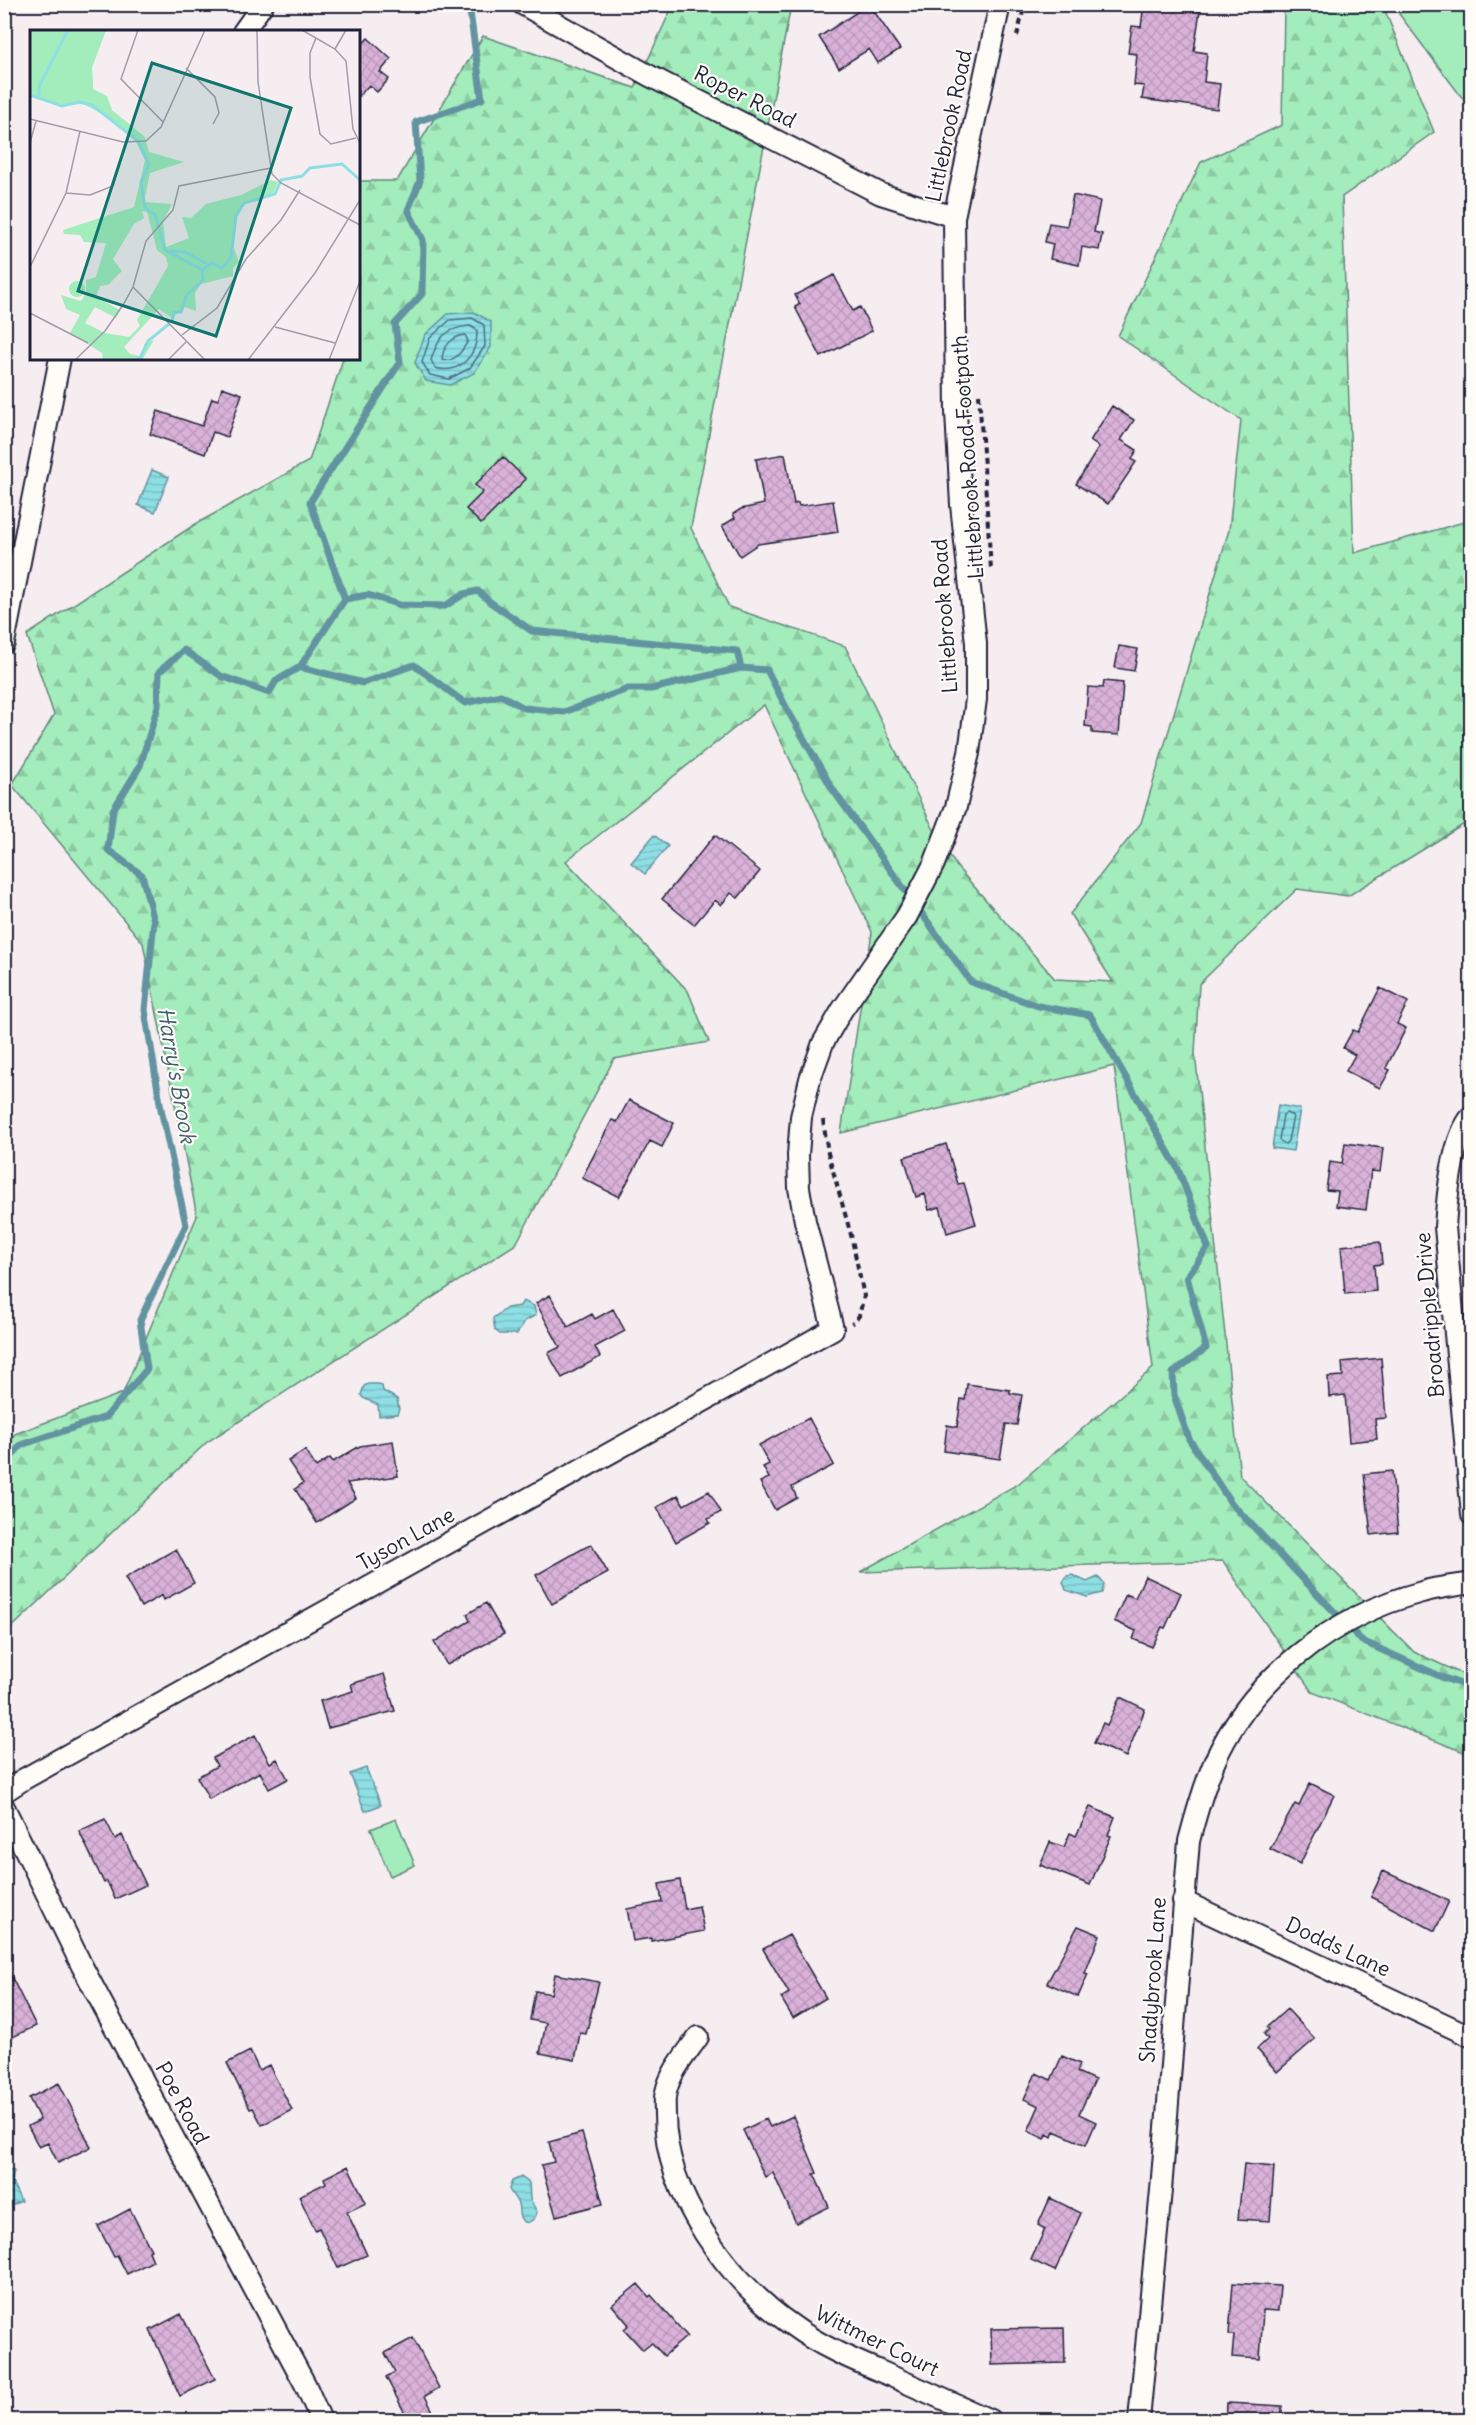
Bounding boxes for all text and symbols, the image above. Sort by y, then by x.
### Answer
inset map [30,30,360,360]
street label: Littlebrook Road [919,47,978,204]
street label: Roper Road [690,59,801,134]
street label: Littlebrook Road Footpath [946,334,989,580]
street label: Littlebrook Road [926,538,963,694]
water label: Harry's Brook [151,1005,203,1147]
street label: Broadripple Drive [1409,1231,1450,1399]
street label: Tyson Lane [353,1501,459,1576]
street label: Shadybrook Lane [1133,1896,1172,2064]
street label: Dodds Lane [1281,1910,1395,1983]
street label: Poe Road [150,2057,215,2149]
street label: Wittmer Court [811,2299,944,2382]

